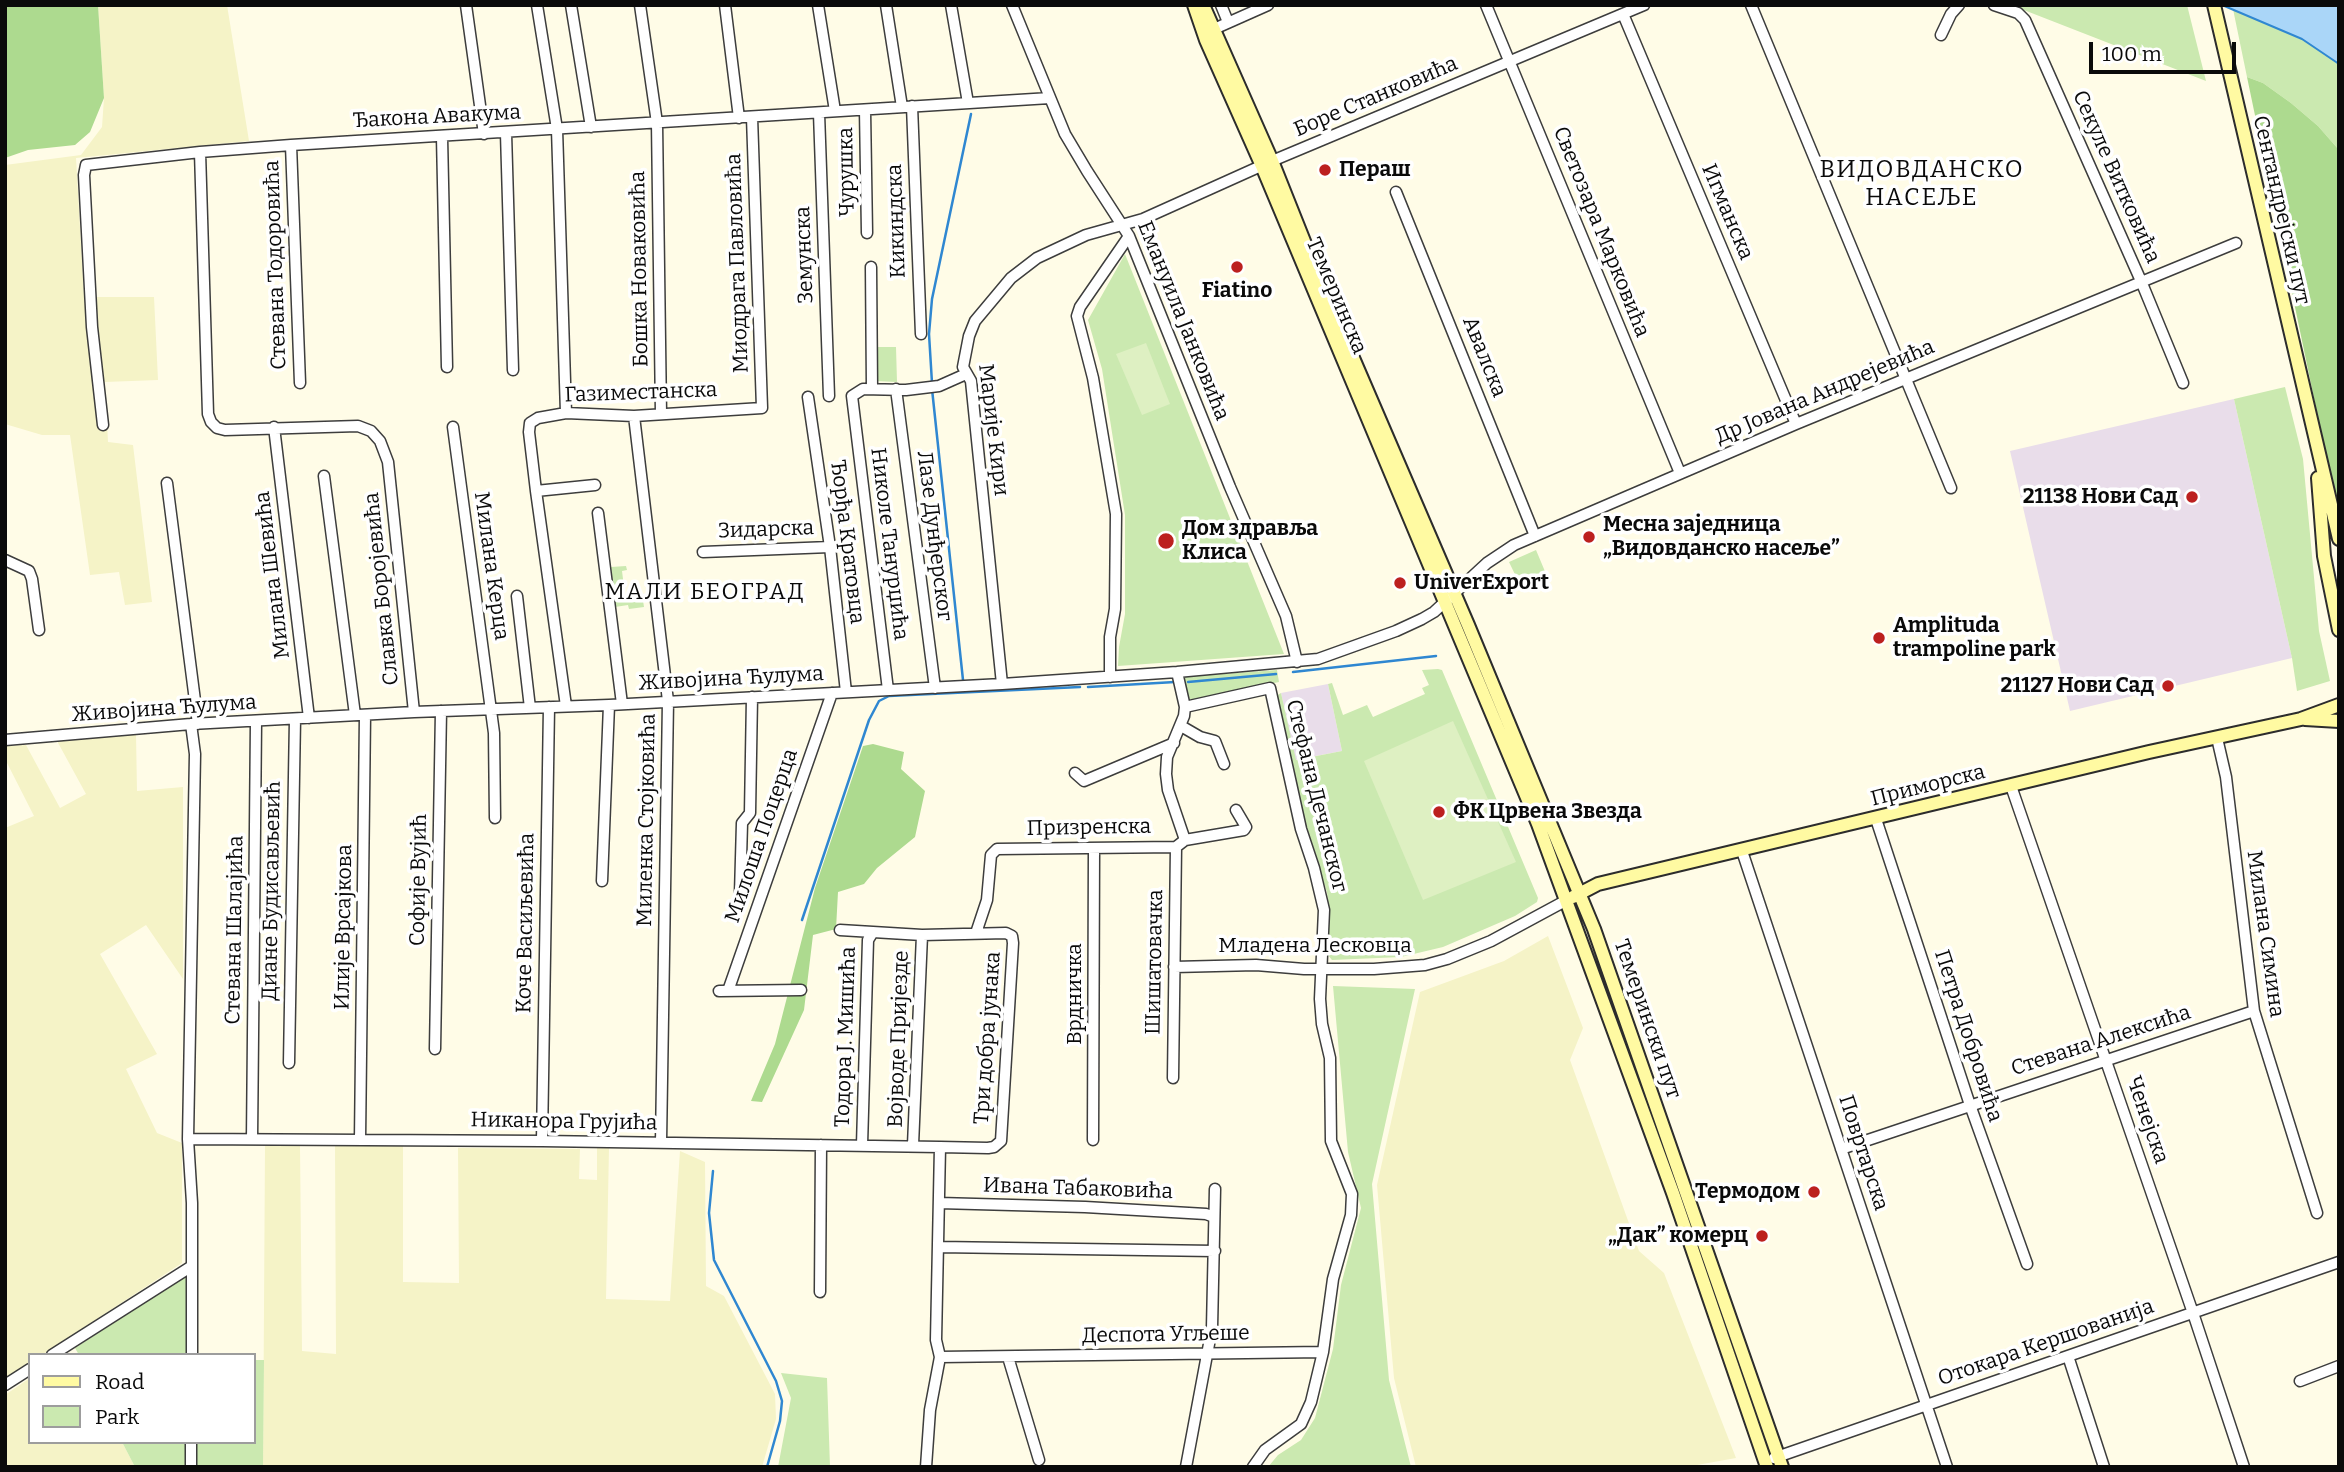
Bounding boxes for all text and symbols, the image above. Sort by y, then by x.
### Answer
scale bar [2092,28,2239,72]
text: 100 m [2102,41,2162,67]
street label: Боре Станковића [1290,51,1462,143]
street label: Секуле Витковића [2067,87,2165,267]
street label: Ђакона Авакума [352,100,522,134]
street label: Сентандрејски пут [2247,113,2315,307]
street label: Светозара Марковића [1547,123,1655,341]
street label: Чурушка [834,127,860,217]
street label: Миодрага Павловића [722,153,754,373]
district label: ВИДОВДАНСКО НАСЕЉЕ [1821,156,2023,212]
place label: Пераш [1339,157,1411,183]
street label: Стевана Тодоровића [260,160,292,370]
street label: Игманска [1696,160,1758,264]
marker: Пераш [1317,162,1333,178]
street label: Кикиндска [882,163,912,279]
street label: Бошка Новаковића [626,171,654,367]
street label: Земунска [791,206,819,304]
street label: Емануила Јанковића [1131,218,1235,424]
street label: Темеринска [1300,234,1372,358]
marker: Fiatino [1229,259,1245,275]
place label: Fiatino [1202,278,1272,304]
street label: Авалска [1457,313,1511,401]
street label: Др Јована Андрејевића [1712,334,1938,450]
street label: Марије Кири [972,363,1014,497]
street label: Газиместанска [564,378,718,408]
street label: Николе Танурџића [865,446,913,642]
street label: Лазе Дунђерског [911,450,957,622]
street label: Ђорђа Кратовца [824,458,870,626]
place label: 21138 Нови Сад [2023,484,2178,510]
marker: 21138 Нови Сад [2184,489,2200,505]
street label: Милана Шевића [250,490,296,660]
street label: Милана Керца [468,490,514,642]
street label: Славка Боројевића [359,491,405,687]
place label: Месна заједница „Видовданско насеље” [1603,512,1840,562]
street label: Зидарска [718,516,814,544]
place label: Дом здравља Клиса [1182,516,1318,566]
marker: Месна заједница „Видовданско насеље” [1581,529,1597,545]
marker: Дом здравља Клиса [1156,531,1176,551]
place label: UniverExport [1414,570,1549,596]
marker: UniverExport [1392,575,1408,591]
district label: МАЛИ БЕОГРАД [606,579,804,607]
place label: Amplituda trampoline park [1893,613,2056,663]
marker: Amplituda trampoline park [1871,630,1887,646]
street label: Живојина Ћулума [638,662,824,696]
place label: 21127 Нови Сад [2000,673,2154,699]
marker: 21127 Нови Сад [2160,678,2176,694]
street label: Живојина Ћулума [71,690,257,728]
street label: Стефана Дечанског [1280,697,1352,895]
street label: Миленка Стојковића [633,713,661,927]
street label: Милоша Поцерца [720,746,804,926]
street label: Приморска [1868,760,1988,812]
street label: Диане Будисављевић [257,781,287,1001]
place label: ФК Црвена Звезда [1453,799,1642,825]
marker: ФК Црвена Звезда [1431,804,1447,820]
street label: Софије Вујић [405,814,433,946]
street label: Призренска [1027,814,1151,842]
street label: Коче Васиљевића [512,833,540,1013]
street label: Стевана Шалајића [221,835,249,1025]
street label: Илије Врсајкова [330,844,358,1010]
street label: Милана Симина [2241,849,2289,1019]
street label: Шишатовачка [1141,889,1169,1035]
street label: Младена Лесковца [1218,933,1412,959]
street label: Темерински пут [1608,936,1686,1102]
street label: Врдничка [1062,943,1088,1045]
street label: Тодора Ј. Мишића [830,946,862,1128]
street label: Петра Добровића [1928,947,2008,1125]
street label: Војводе Пријезде [883,950,915,1128]
street label: Три добра јунака [969,951,1007,1125]
street label: Стевана Алексића [2008,1000,2194,1082]
street label: Ченејска [2120,1073,2174,1167]
street label: Повртарска [1833,1092,1893,1214]
street label: Никанора Грујића [470,1108,658,1136]
street label: Ивана Табаковића [983,1173,1173,1205]
place label: Термодом [1695,1179,1800,1205]
marker: Термодом [1806,1184,1822,1200]
place label: „Дак” комерц [1608,1223,1748,1249]
marker: „Дак” комерц [1754,1228,1770,1244]
street label: Отокара Кершованија [1935,1294,2157,1392]
street label: Деспота Угљеше [1082,1321,1250,1349]
legend [28,1353,256,1444]
text: Road [95,1369,144,1395]
text: Park [95,1404,139,1430]

